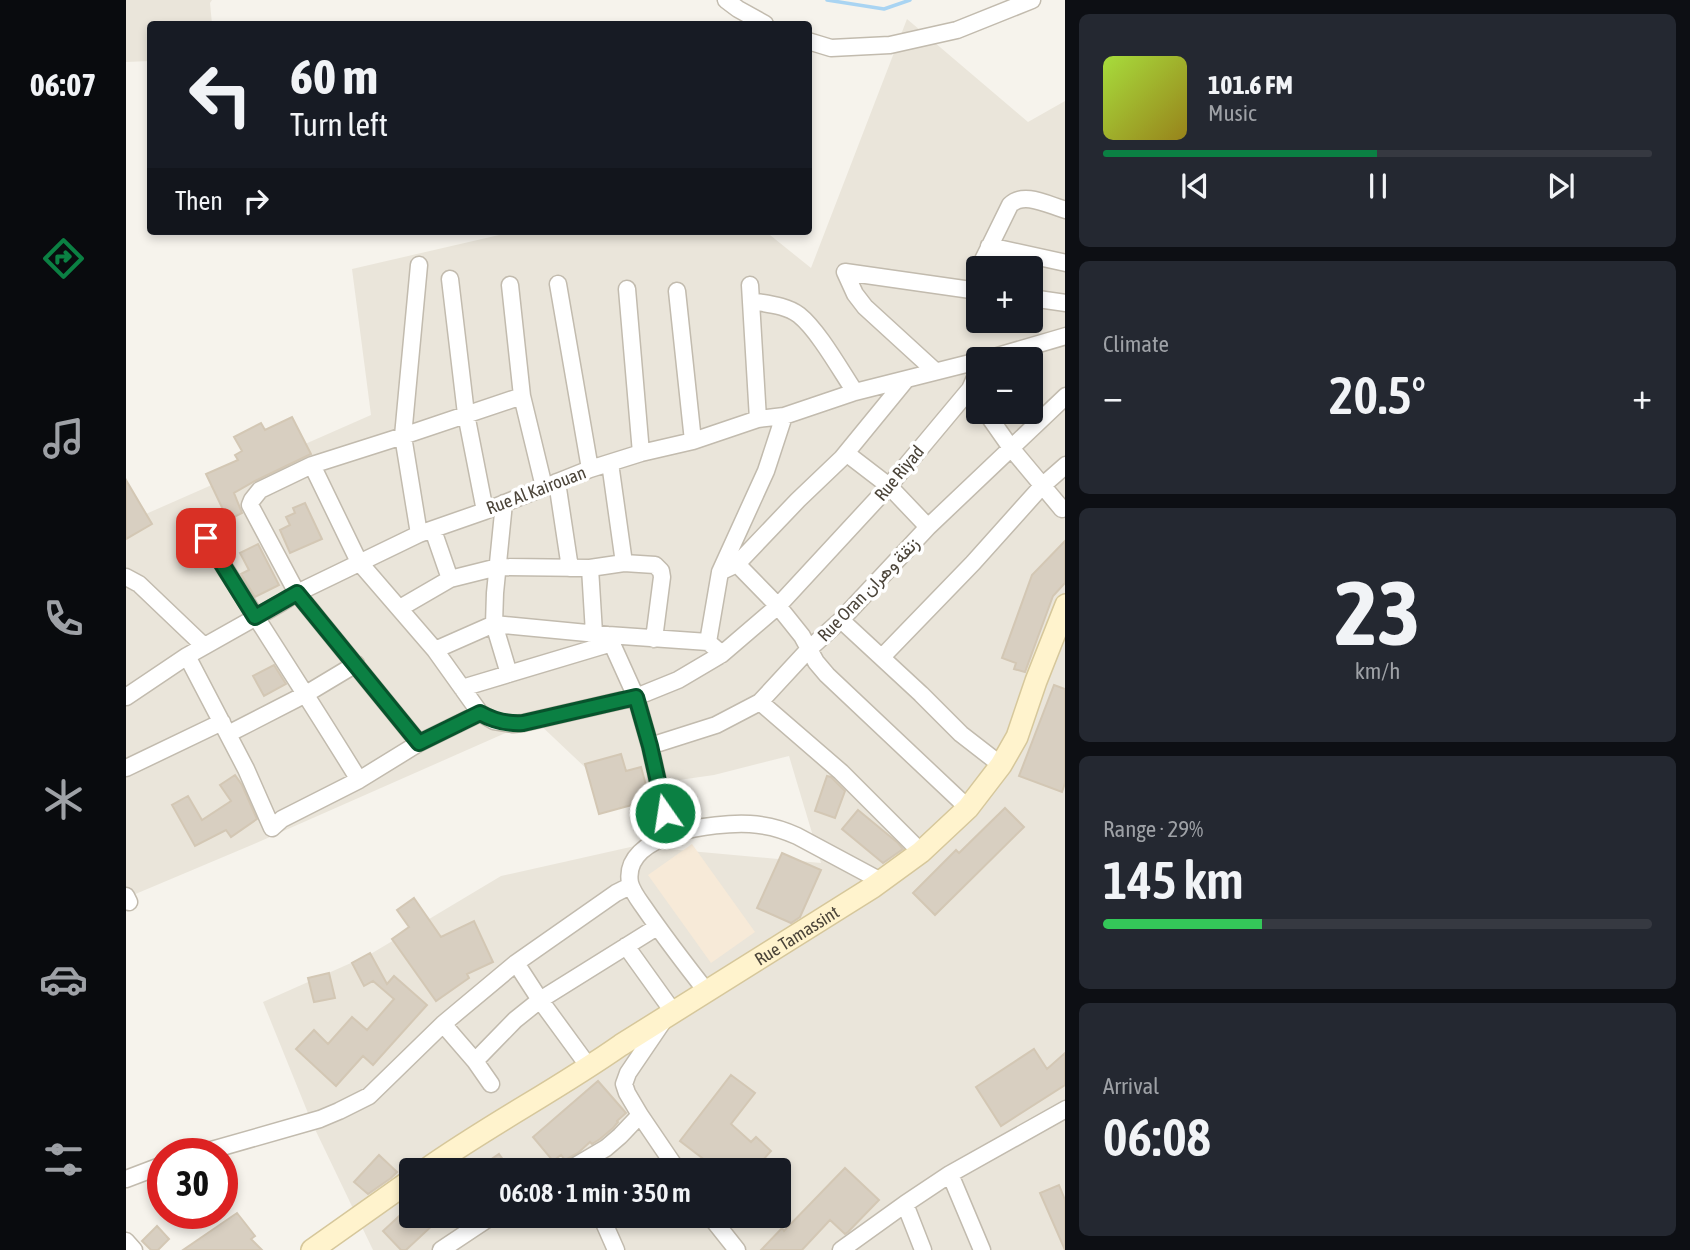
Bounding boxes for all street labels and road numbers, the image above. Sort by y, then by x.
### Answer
street label: Rue Riyad [870,441,928,505]
street label: Rue Al Kairouan [483,461,589,519]
street label: Rue Oran زنقة وهران [813,533,924,646]
street label: Rue Tamassint [750,901,843,969]

